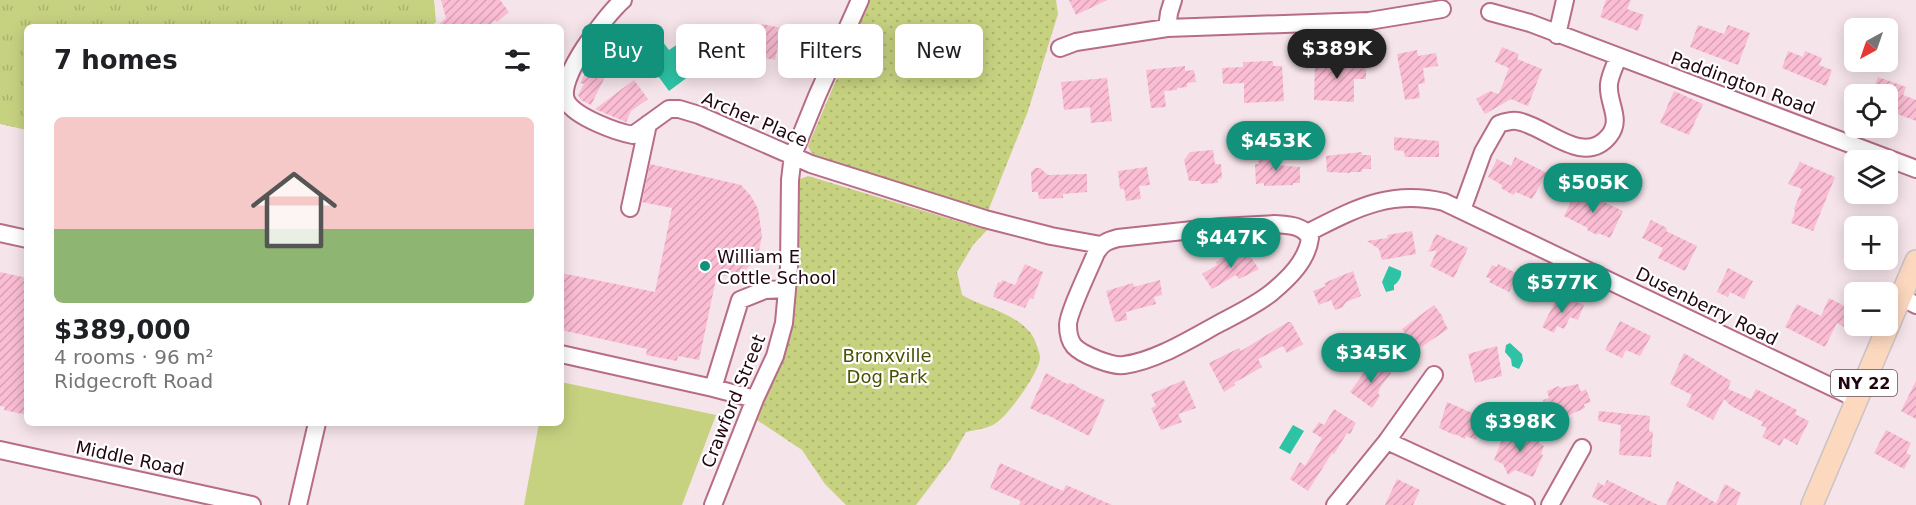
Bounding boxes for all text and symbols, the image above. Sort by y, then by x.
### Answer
north arrow [1844,18,1898,72]
map controls [1844,18,1898,336]
chip: Buy [582,24,664,78]
chip: Rent [676,24,766,78]
chip: Filters [778,24,883,78]
chip: New [895,24,983,78]
pin: $389K [1295,29,1379,80]
text: $389K [1301,36,1373,60]
icon: filters [501,44,534,77]
text: 7 homes [54,45,178,75]
street label: Paddington Road [1668,47,1818,119]
button: locate [1844,84,1898,138]
street label: Archer Place [699,87,811,151]
pin: $453K [1234,121,1318,172]
text: $453K [1240,128,1312,152]
button: layers [1844,150,1898,204]
icon: home [240,156,348,264]
pin: $505K [1551,163,1635,214]
text: $505K [1557,170,1629,194]
button: + [1844,216,1898,270]
pin: $447K [1189,218,1273,269]
text: $447K [1195,225,1267,249]
place label: William E Cottle School [717,246,836,288]
marker: William E Cottle School [698,259,712,273]
street label: Dusenberry Road [1632,262,1782,350]
pin: $577K [1520,263,1604,314]
text: $577K [1526,270,1598,294]
button: − [1844,282,1898,336]
text: $389,000 [54,315,191,345]
street label: Crawford Street [697,331,769,471]
pin: $345K [1329,333,1413,384]
text: $345K [1335,340,1407,364]
text: 4 rooms · 96 m² [54,345,214,369]
park label: Bronxville Dog Park [842,345,932,387]
text: Ridgecroft Road [54,369,213,393]
road number: NY 22 [1831,370,1897,396]
pin: $398K [1478,402,1562,453]
text: $398K [1484,409,1556,433]
street label: Middle Road [74,436,186,480]

